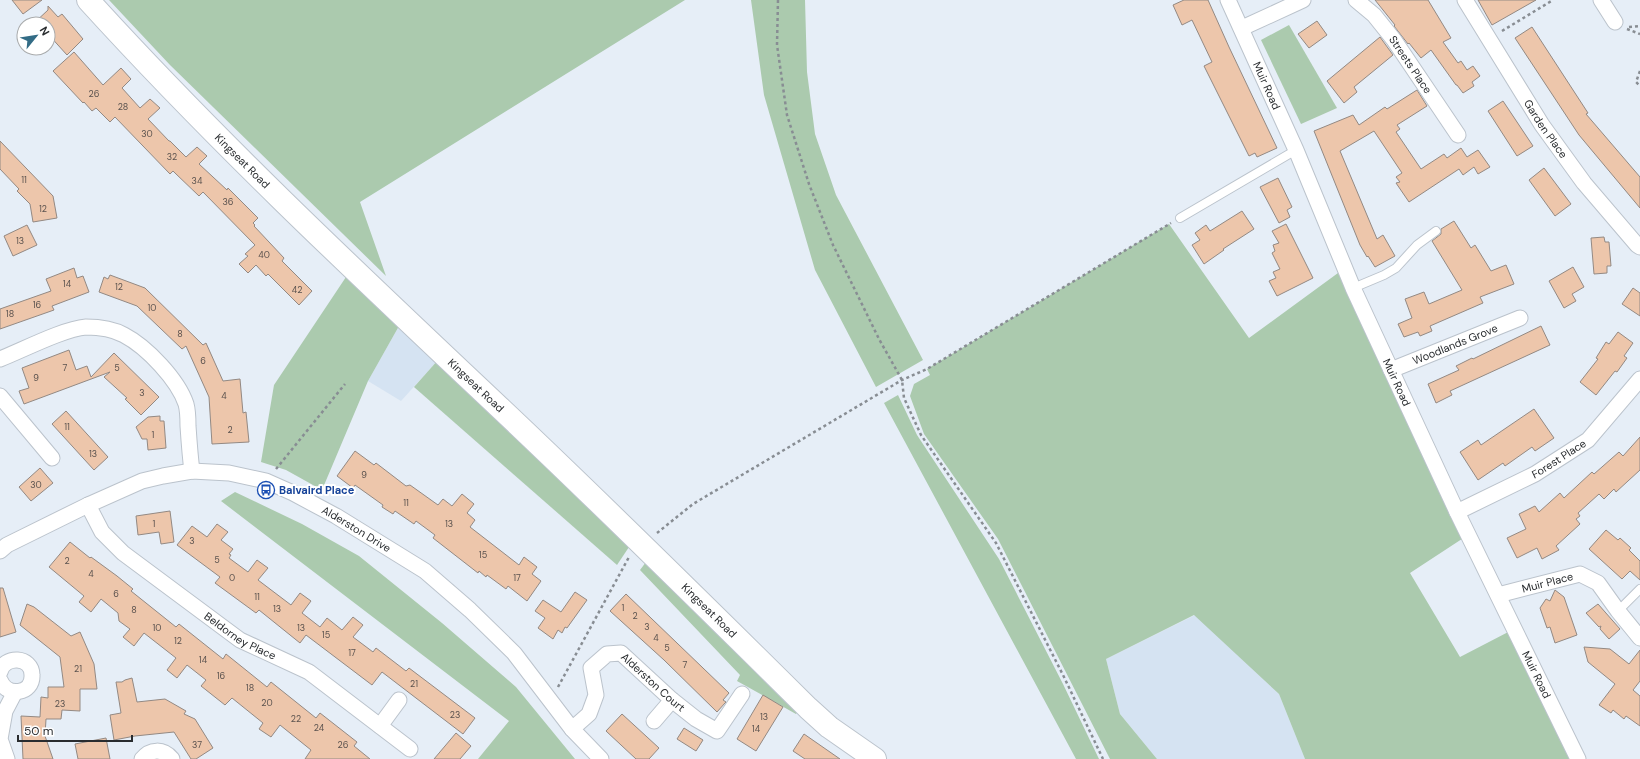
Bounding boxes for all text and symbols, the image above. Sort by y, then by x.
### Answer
north arrow [16,16,56,56]
text: N [37,24,53,38]
street label: Streets Place [1386,33,1435,96]
street label: Muir Road [1250,60,1284,112]
house number: 26 [89,88,100,100]
street label: Garden Place [1521,97,1571,161]
house number: 28 [118,101,128,113]
house number: 30 [141,128,153,140]
street label: Kingseat Road [212,130,273,191]
house number: 32 [167,151,177,163]
house number: 11 [21,174,27,186]
house number: 34 [192,175,203,187]
house number: 36 [223,196,234,208]
house number: 12 [39,203,47,215]
house number: 13 [16,235,24,247]
house number: 40 [258,249,270,261]
house number: 14 [63,278,72,290]
house number: 12 [115,281,123,293]
house number: 42 [292,284,302,296]
house number: 16 [33,299,42,311]
house number: 10 [148,302,156,314]
house number: 18 [6,308,14,320]
street label: Woodlands Grove [1410,321,1500,368]
house number: 8 [177,328,183,340]
house number: 6 [200,355,206,367]
street label: Kingseat Road [445,356,507,415]
street label: Muir Road [1380,356,1414,408]
house number: 7 [63,362,68,374]
house number: 5 [114,362,120,374]
house number: 9 [33,372,39,384]
house number: 3 [139,387,145,399]
house number: 4 [221,390,227,402]
house number: 11 [64,421,70,433]
house number: 2 [227,424,233,436]
house number: 1 [152,429,155,441]
street label: Forest Place [1529,436,1589,482]
house number: 13 [89,448,97,460]
house number: 9 [361,469,367,481]
house number: 30 [30,479,42,491]
bus stop icon: Balvaird Place [256,480,276,500]
place label: Balvaird Place [279,483,355,497]
house number: 11 [403,497,409,509]
street label: Alderston Drive [319,503,394,555]
house number: 1 [153,518,156,530]
house number: 13 [445,518,453,530]
house number: 3 [189,535,195,547]
house number: 15 [479,549,487,561]
house number: 5 [214,554,220,566]
house number: 2 [64,555,70,567]
house number: 4 [88,568,94,580]
street label: Muir Place [1520,569,1575,596]
house number: 0 [229,572,235,584]
house number: 17 [513,572,521,584]
street label: Kingseat Road [679,580,740,641]
house number: 6 [113,588,119,600]
house number: 11 [254,591,260,603]
house number: 1 [622,602,625,614]
house number: 13 [273,603,281,615]
house number: 8 [131,604,137,616]
street label: Beldorney Place [202,609,278,663]
house number: 2 [632,610,638,622]
house number: 3 [644,621,650,633]
house number: 10 [153,622,161,634]
house number: 13 [297,622,305,634]
house number: 15 [322,629,330,641]
house number: 4 [653,632,659,644]
house number: 12 [174,635,182,647]
house number: 5 [664,642,670,654]
house number: 17 [348,647,356,659]
street label: Muir Road [1519,649,1554,701]
street label: Alderston Court [618,650,688,715]
house number: 14 [199,654,208,666]
house number: 7 [683,659,688,671]
house number: 21 [74,663,82,675]
house number: 16 [217,670,226,682]
house number: 21 [410,678,418,690]
house number: 18 [246,682,254,694]
house number: 20 [261,697,273,709]
house number: 23 [55,698,65,710]
house number: 23 [450,709,460,721]
house number: 13 [760,711,768,723]
house number: 22 [291,713,301,725]
scale bar [18,717,132,743]
house number: 24 [314,722,325,734]
text: 50 m [24,723,53,739]
house number: 14 [752,723,761,735]
house number: 37 [192,739,202,751]
house number: 26 [338,739,349,751]

